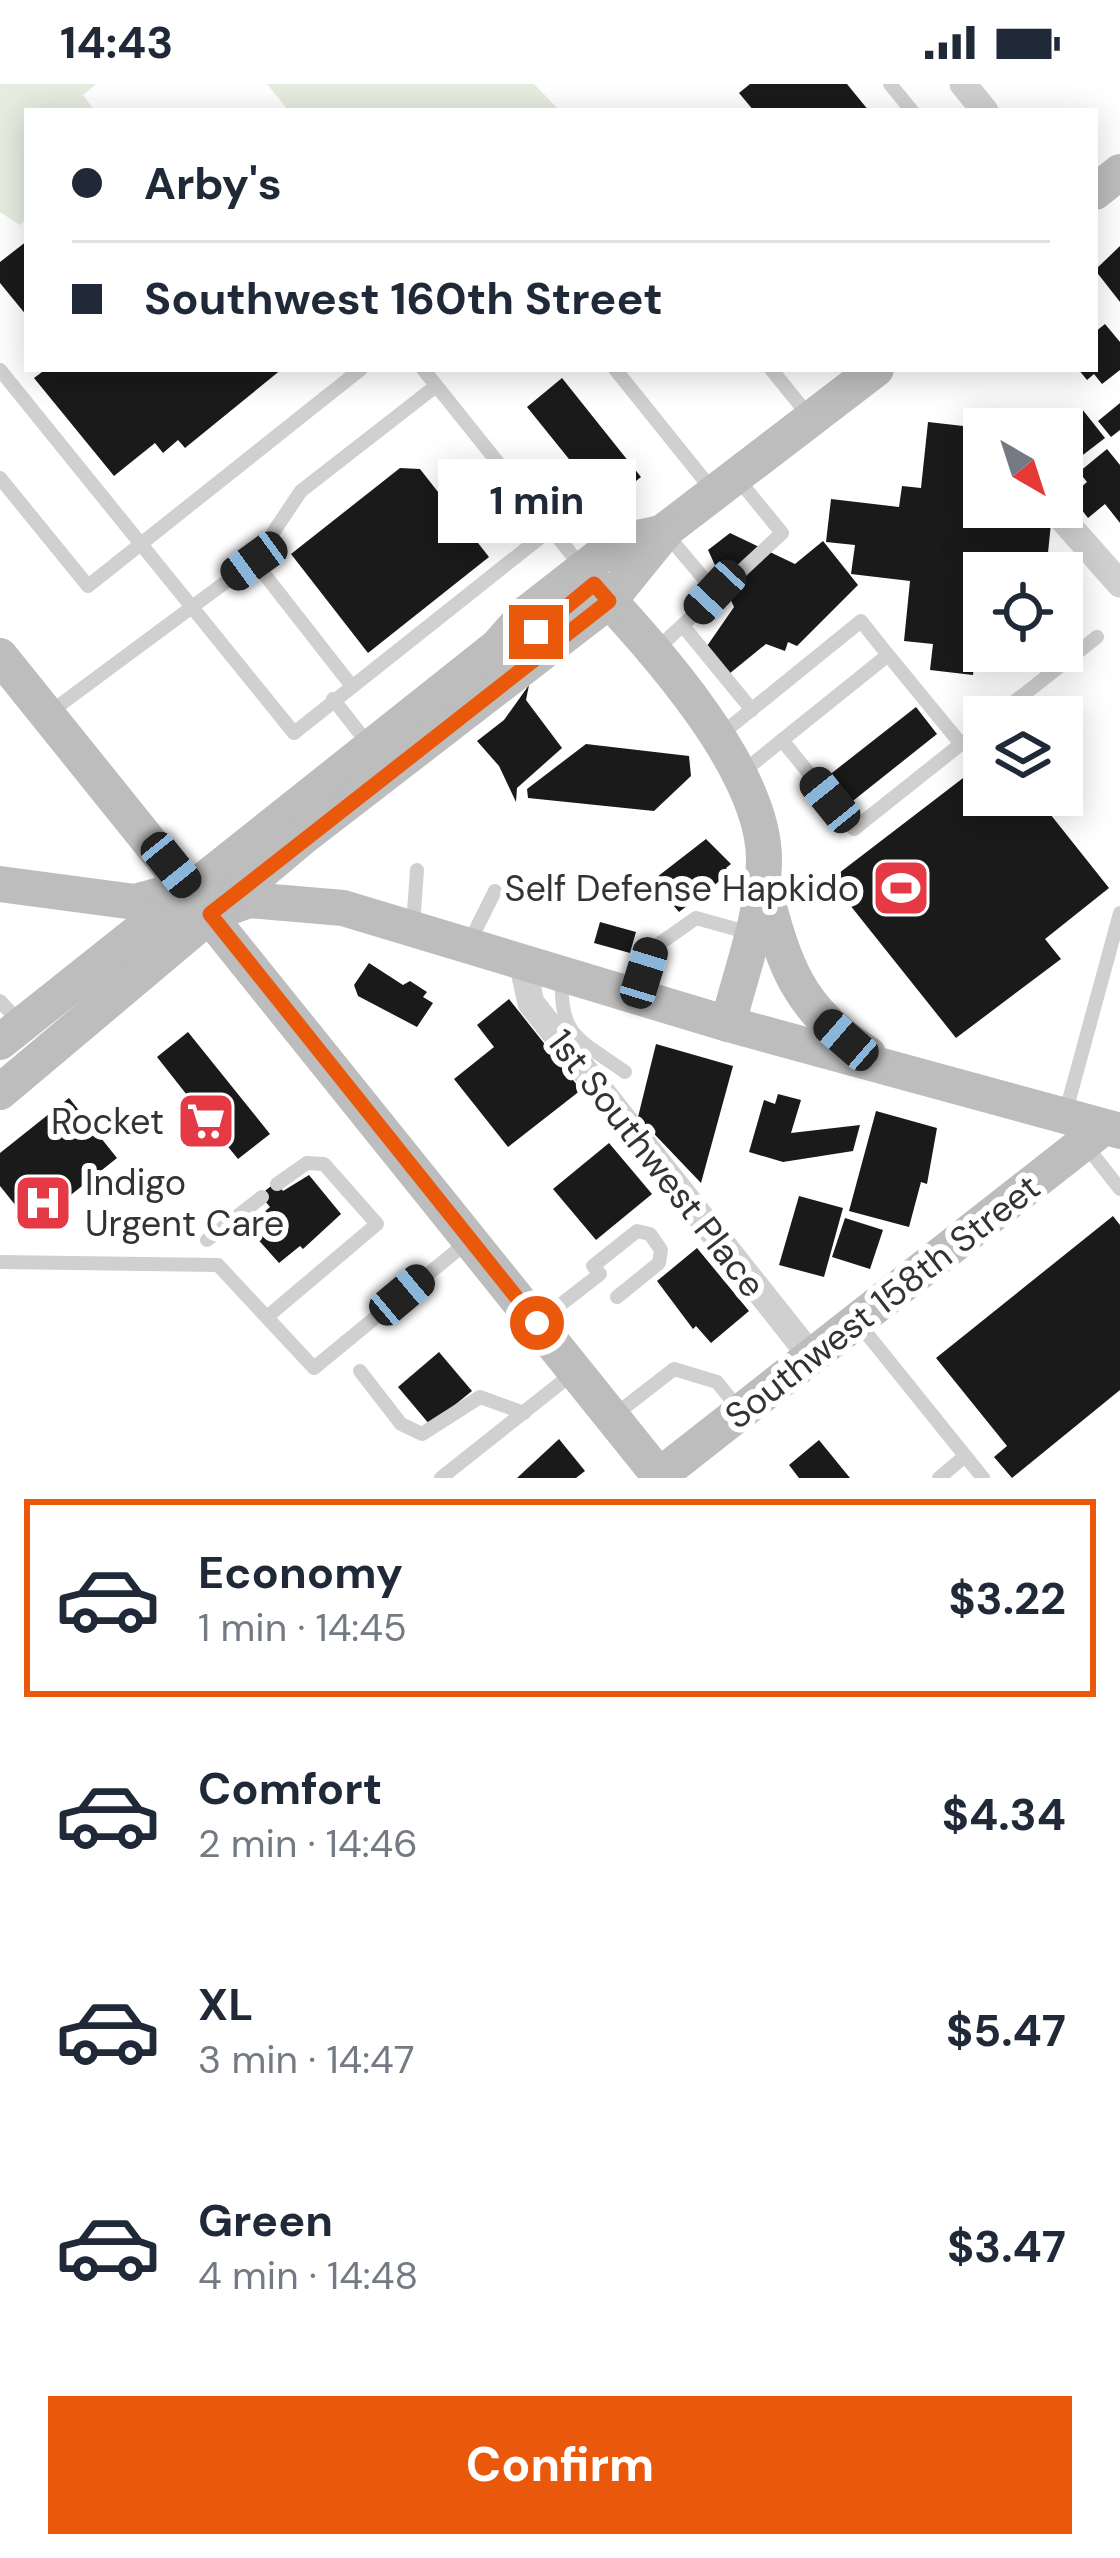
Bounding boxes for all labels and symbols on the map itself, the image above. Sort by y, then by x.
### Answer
north arrow [963,408,1083,528]
callout: 1 min [437,458,635,542]
car [214,525,294,597]
car [677,553,753,631]
route end [509,605,563,659]
car [793,761,867,839]
car [134,826,208,904]
sports icon: Self Defense Hapkido [870,857,932,919]
place label: Self Defense Hapkido [505,865,859,912]
car [616,933,672,1013]
car [807,1003,885,1077]
street label: 1st Southwest Place [537,1020,776,1307]
supermarket icon: Rocket [175,1090,237,1152]
place label: Rocket [51,1098,164,1145]
place label: Indigo Urgent Care [85,1159,284,1247]
street label: Southwest 158th Street [715,1164,1049,1439]
hospital icon: Indigo Urgent Care [12,1172,74,1234]
car [363,1258,441,1332]
route start [510,1296,564,1350]

